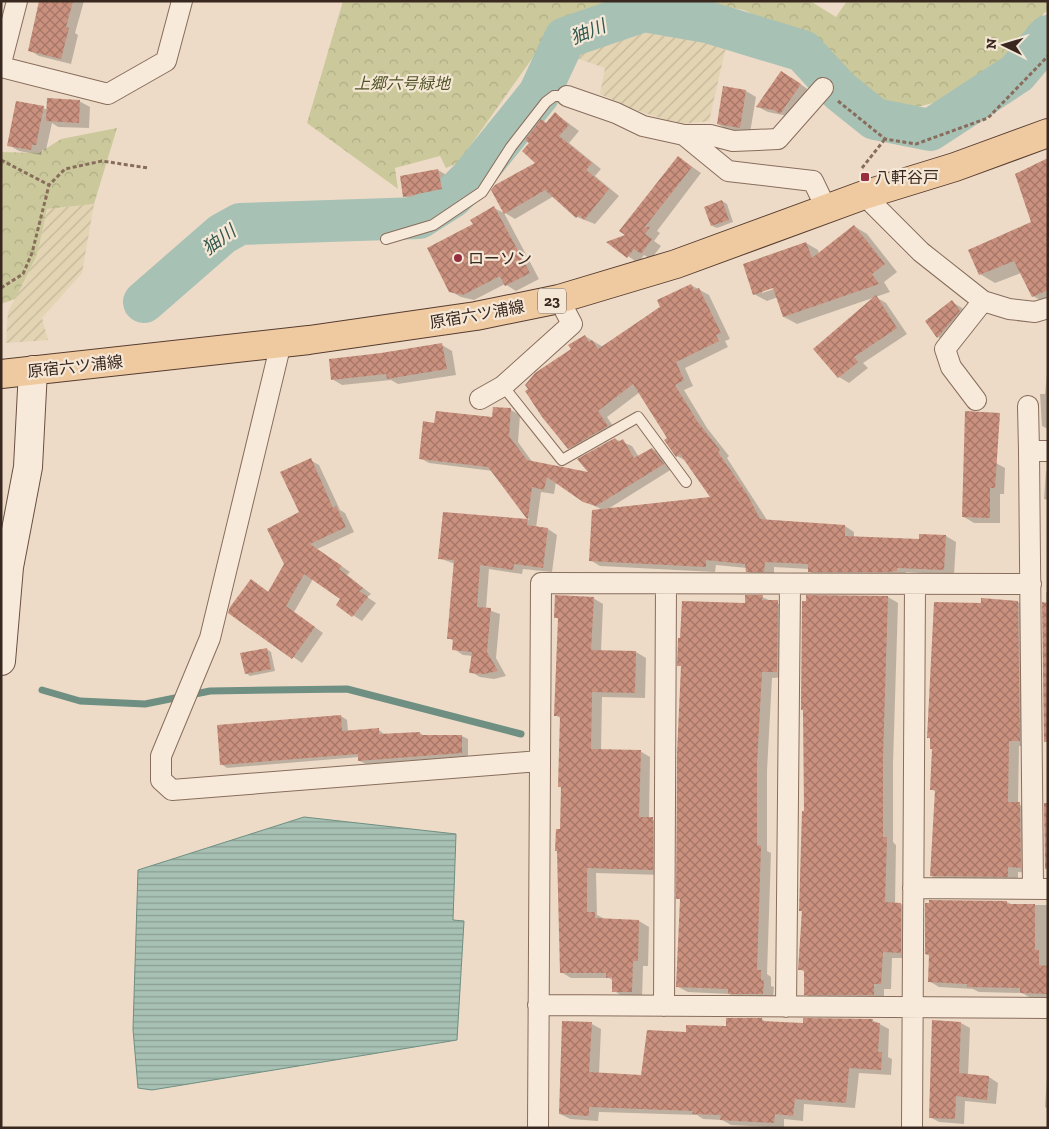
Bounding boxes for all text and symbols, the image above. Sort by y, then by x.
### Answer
water label: 㹨川 [567,14,611,49]
north arrow [979,20,1029,70]
text: N [983,38,1001,50]
park label: 上郷六号緑地 [354,74,452,93]
place label: 八軒谷戸 [875,168,939,187]
marker: 八軒谷戸 [859,171,871,183]
water label: 㹨川 [198,219,242,259]
place label: ローソン [468,249,532,268]
marker: ローソン [452,252,464,264]
road number: 23 [538,288,566,314]
street label: 原宿六ツ浦線 [428,297,526,332]
street label: 原宿六ツ浦線 [26,352,124,381]

